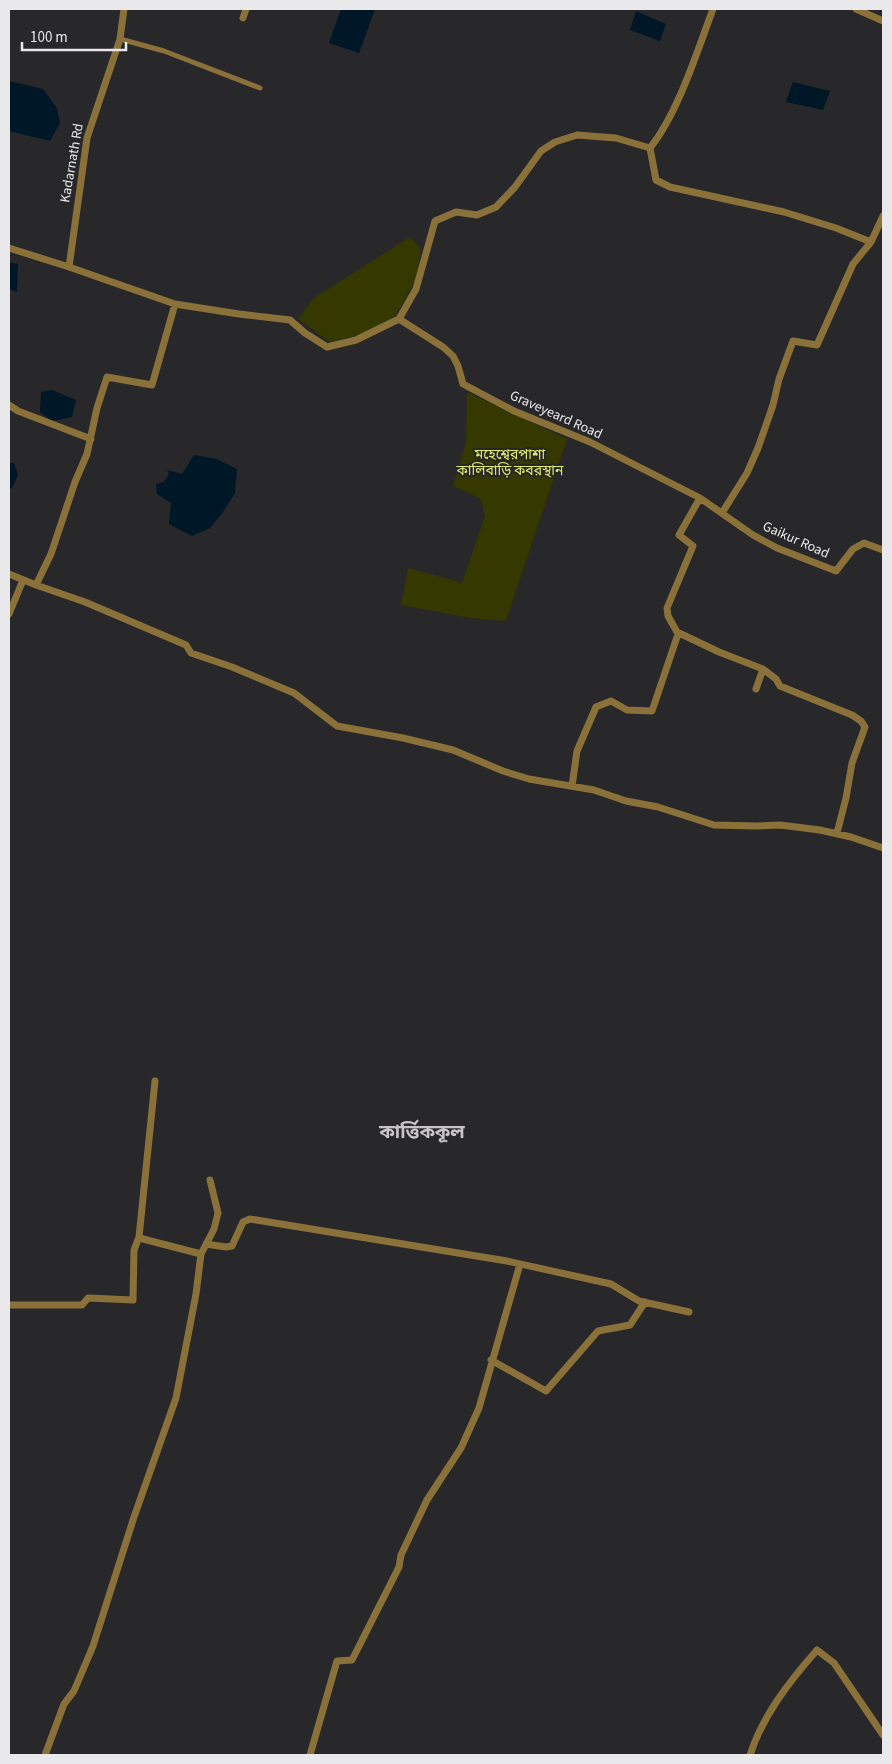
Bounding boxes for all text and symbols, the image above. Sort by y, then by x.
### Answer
scale bar [22,20,126,52]
text: 100 m [30,27,68,48]
street label: Kadarnath Rd [55,122,89,204]
street label: Graveyeard Road [507,386,605,444]
park label: মহেশ্বেরপাশা কালিবাড়ি কবরস্থান [455,445,564,481]
street label: Gaikur Road [759,516,833,564]
district label: কার্ত্তিককূল [378,1119,465,1146]

